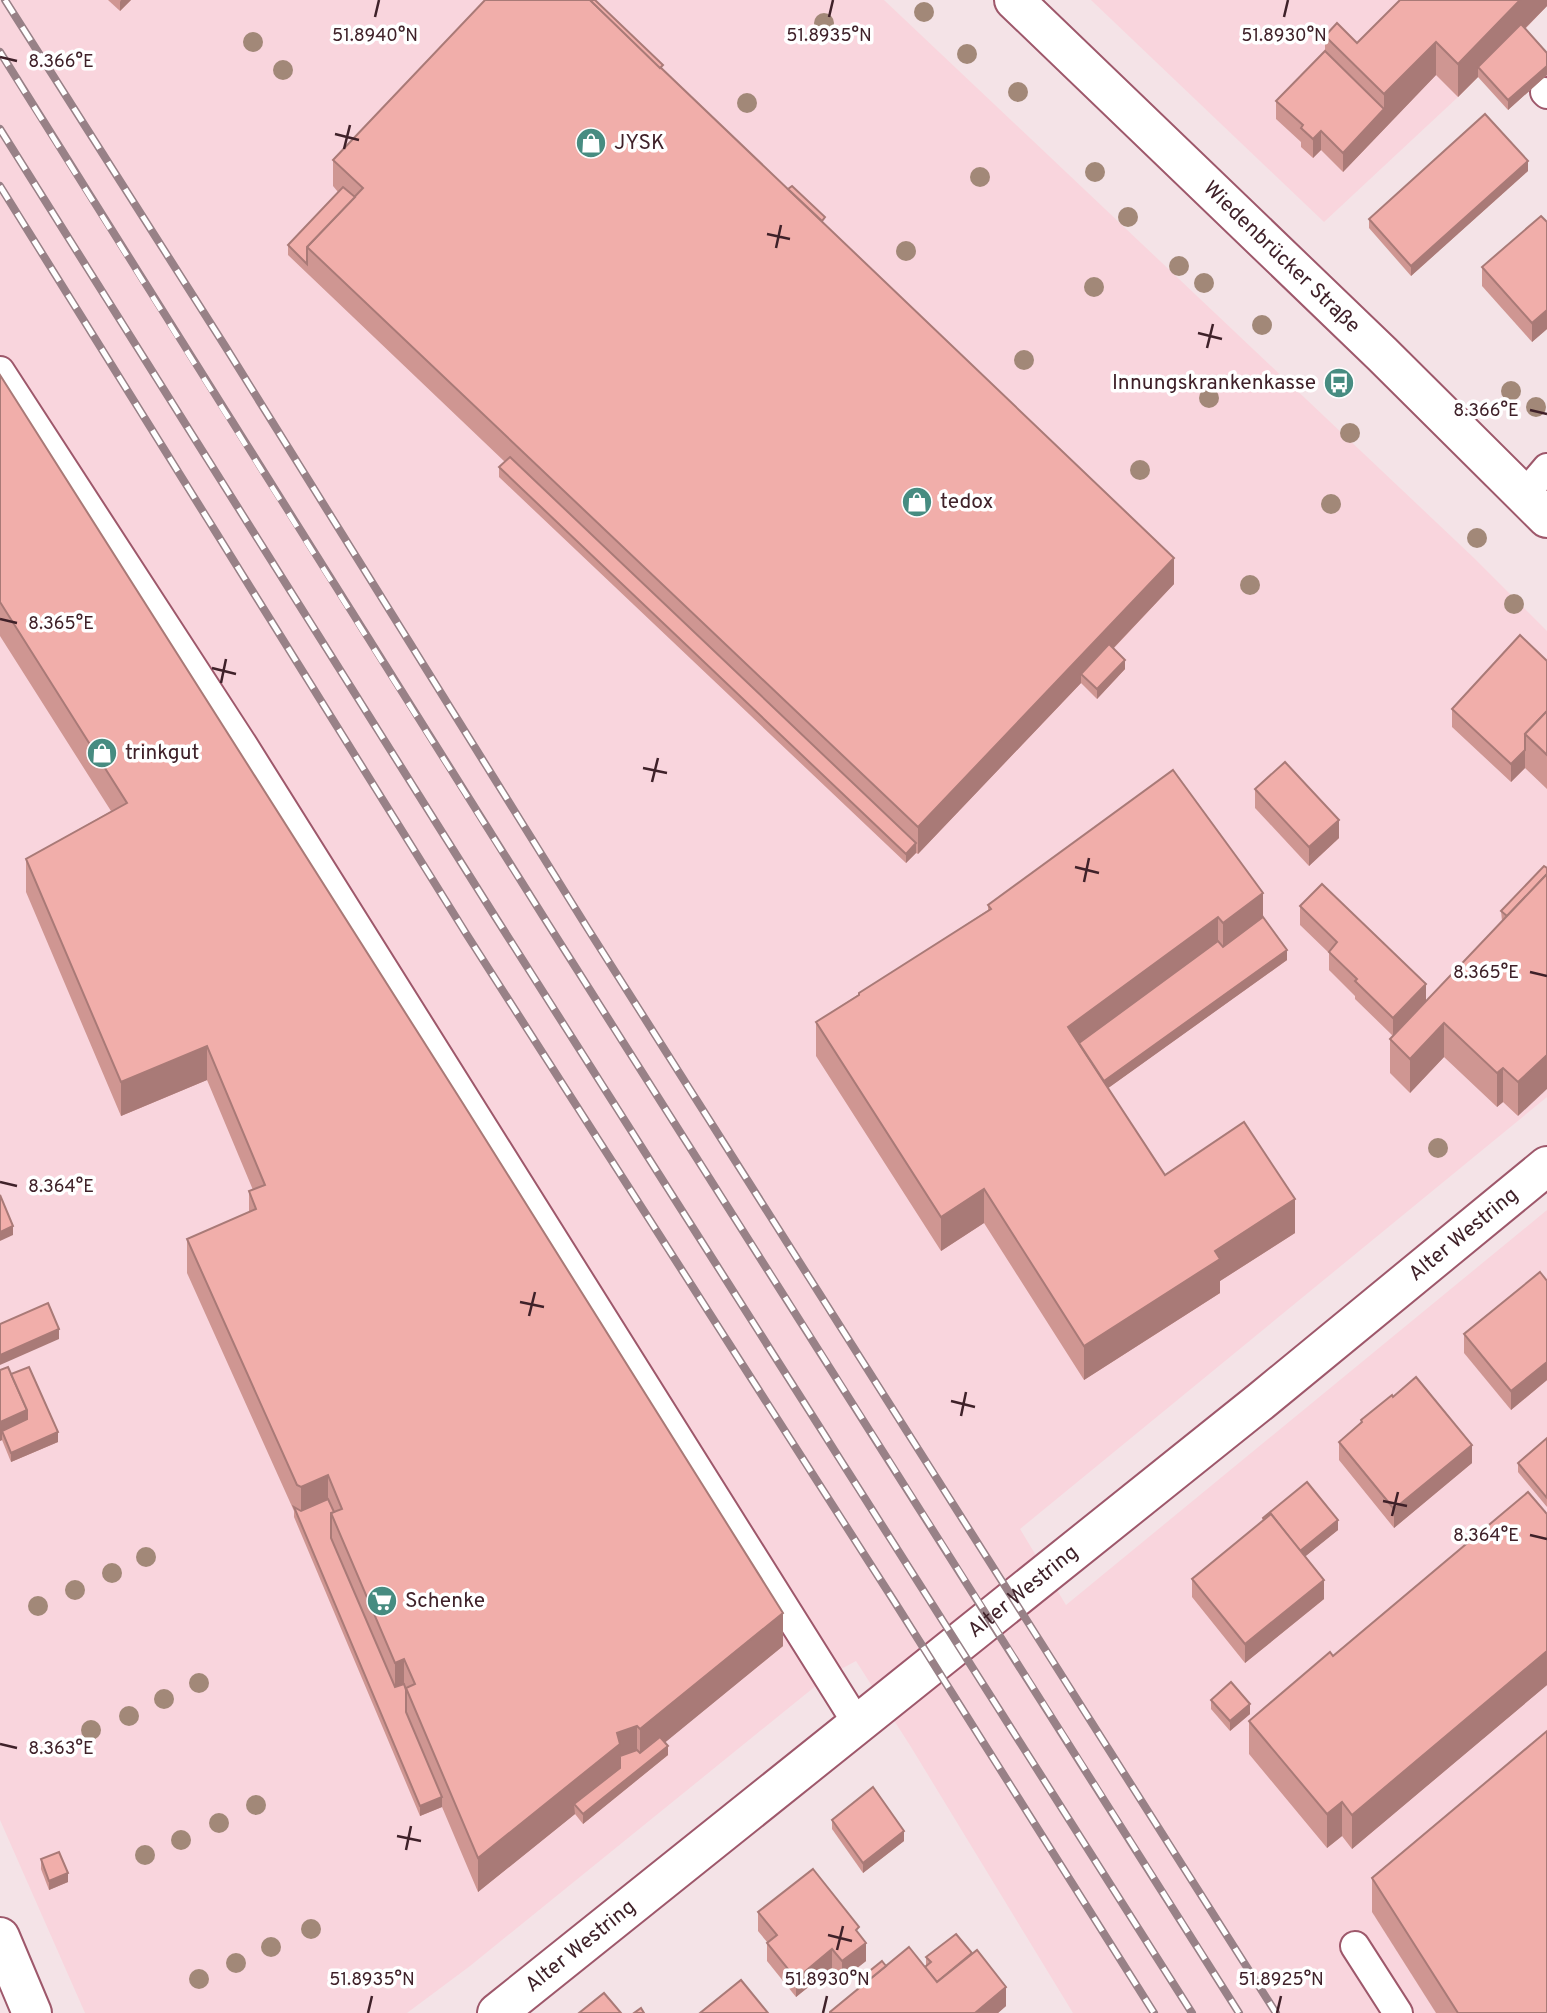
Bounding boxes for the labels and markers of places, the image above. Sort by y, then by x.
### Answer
shop icon: JYSK [574,126,608,160]
place label: JYSK [614,130,665,157]
bus stop icon: Innungskrankenkasse [1322,366,1356,400]
place label: Innungskrankenkasse [1112,370,1316,397]
shop icon: tedox [900,485,934,519]
place label: tedox [940,489,993,516]
shop icon: trinkgut [85,736,119,770]
place label: trinkgut [125,740,199,767]
supermarket icon: Schenke [365,1584,399,1618]
place label: Schenke [405,1588,485,1615]

